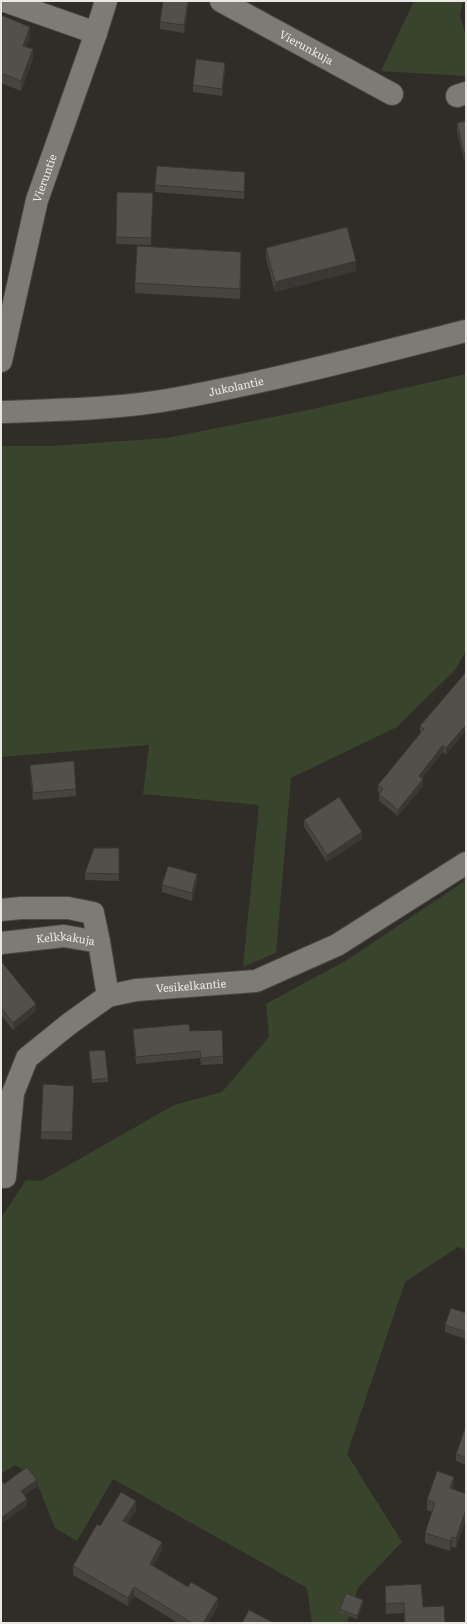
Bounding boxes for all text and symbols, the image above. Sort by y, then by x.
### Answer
street label: Vierunkuja [277,25,337,68]
street label: Vieruntie [28,151,60,204]
street label: Jukolantie [207,372,265,399]
street label: Kelkkakuja [35,927,96,948]
street label: Vesikelkantie [155,974,227,995]

